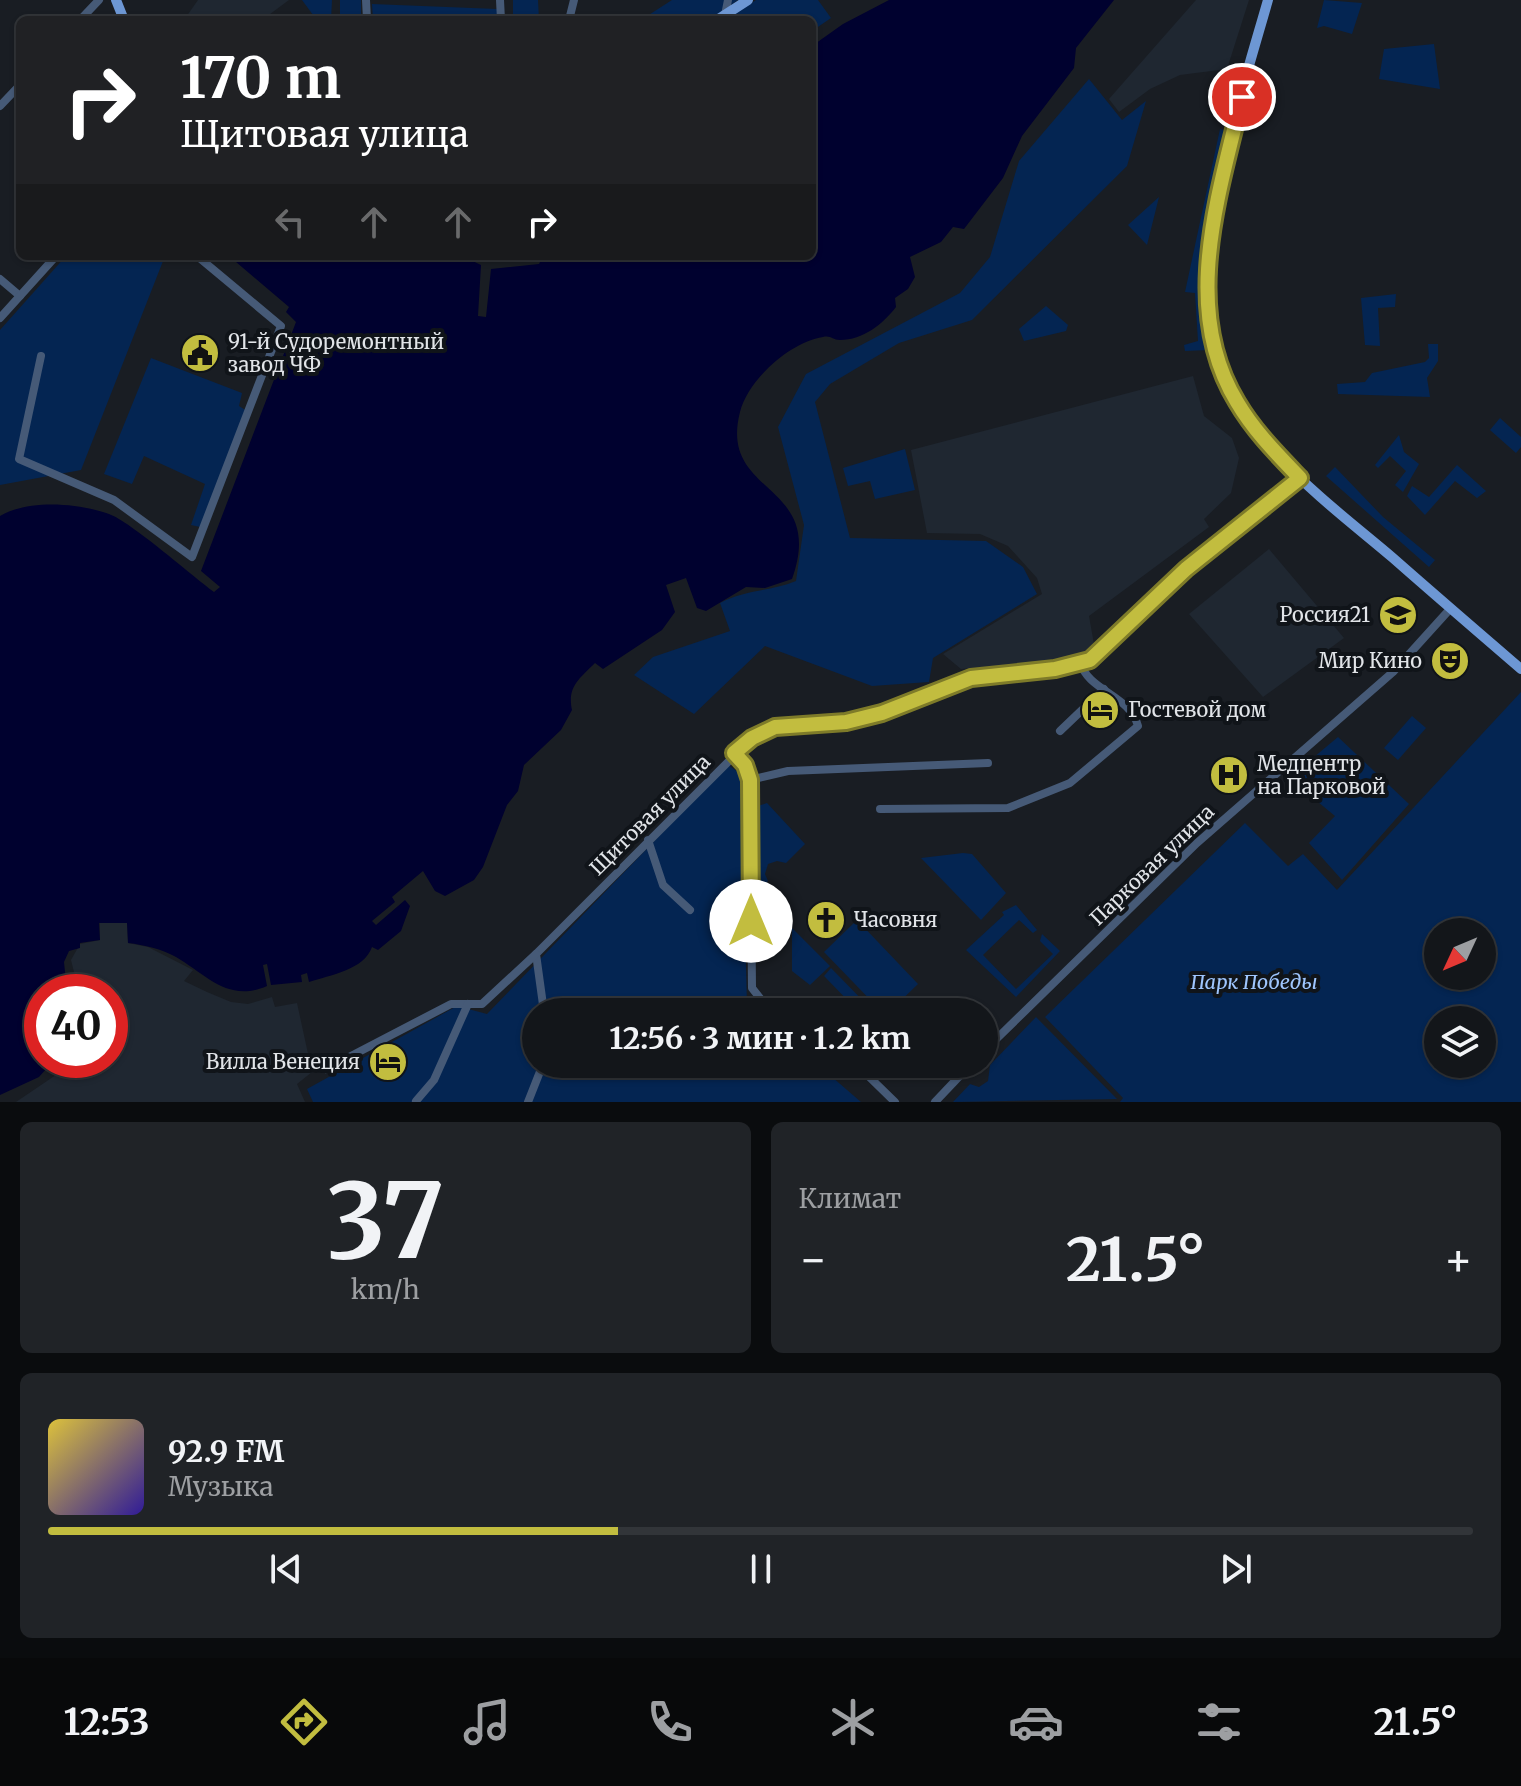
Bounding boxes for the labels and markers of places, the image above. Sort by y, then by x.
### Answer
pin [1208,63,1276,131]
place label: 91-й Судоремонтный завод ЧФ [228,329,444,377]
public building icon: 91-й Судоремонтный завод ЧФ [179,332,221,374]
school or university icon: Россия21 [1377,594,1419,636]
place label: Россия21 [1279,602,1370,627]
theatre icon: Мир Кино [1429,640,1471,682]
place label: Мир Кино [1318,648,1422,673]
hotel icon: Гостевой дом [1079,689,1121,731]
place label: Гостевой дом [1128,697,1266,722]
place label: Медцентр на Парковой [1257,751,1386,799]
hospital icon: Медцентр на Парковой [1208,754,1250,796]
church icon: Часовня [805,899,847,941]
place label: Часовня [854,907,938,932]
hotel icon: Вилла Венеция [367,1041,409,1083]
place label: Вилла Венеция [206,1049,360,1074]

